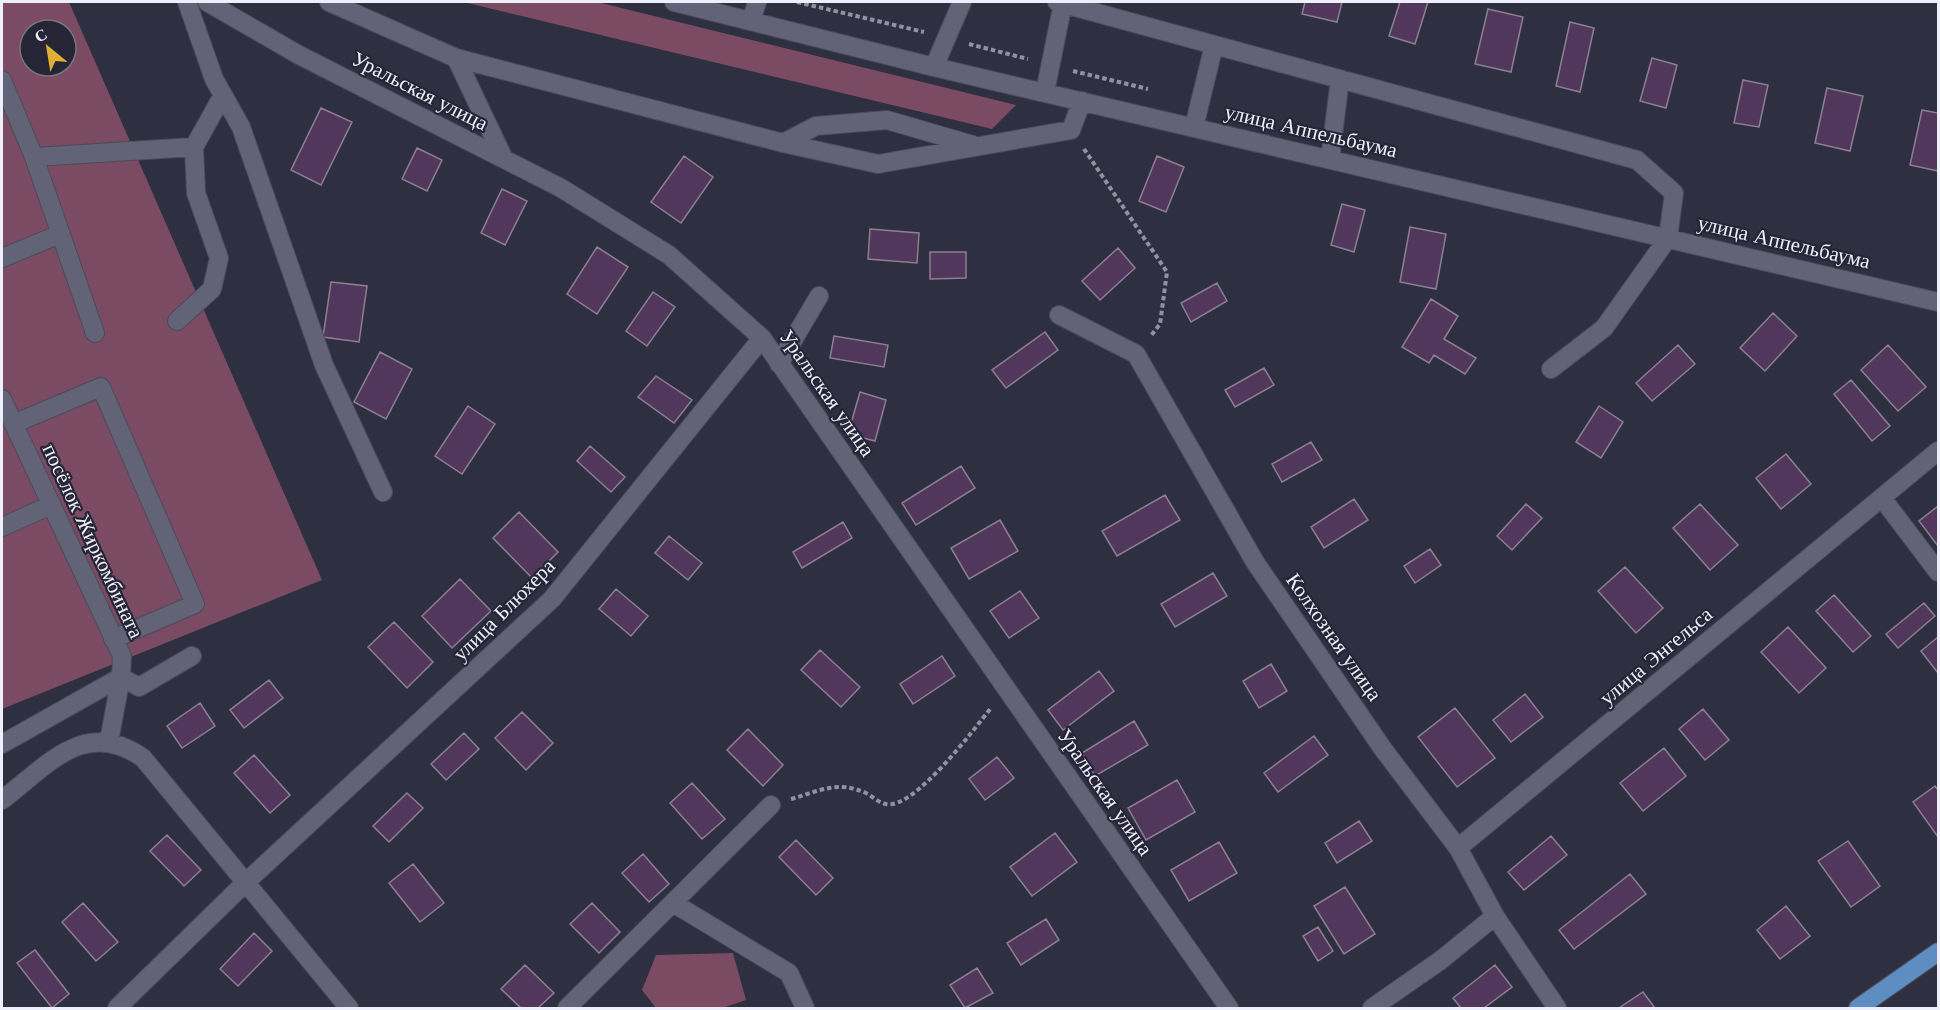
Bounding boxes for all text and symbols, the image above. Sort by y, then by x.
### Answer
north arrow [18,18,78,78]
text: С [30,23,51,47]
street label: Уральская улица [348,46,493,137]
street label: улица Аппельбаума [1222,98,1401,164]
street label: улица Аппельбаума [1695,209,1874,275]
street label: Уральская улица [774,324,881,462]
street label: посёлок Жиркомбината [36,439,150,643]
street label: улица Блюхера [447,553,561,667]
street label: Колхозная улица [1280,568,1388,707]
street label: улица Энгельса [1594,601,1718,711]
street label: Уральская улица [1052,723,1159,861]

